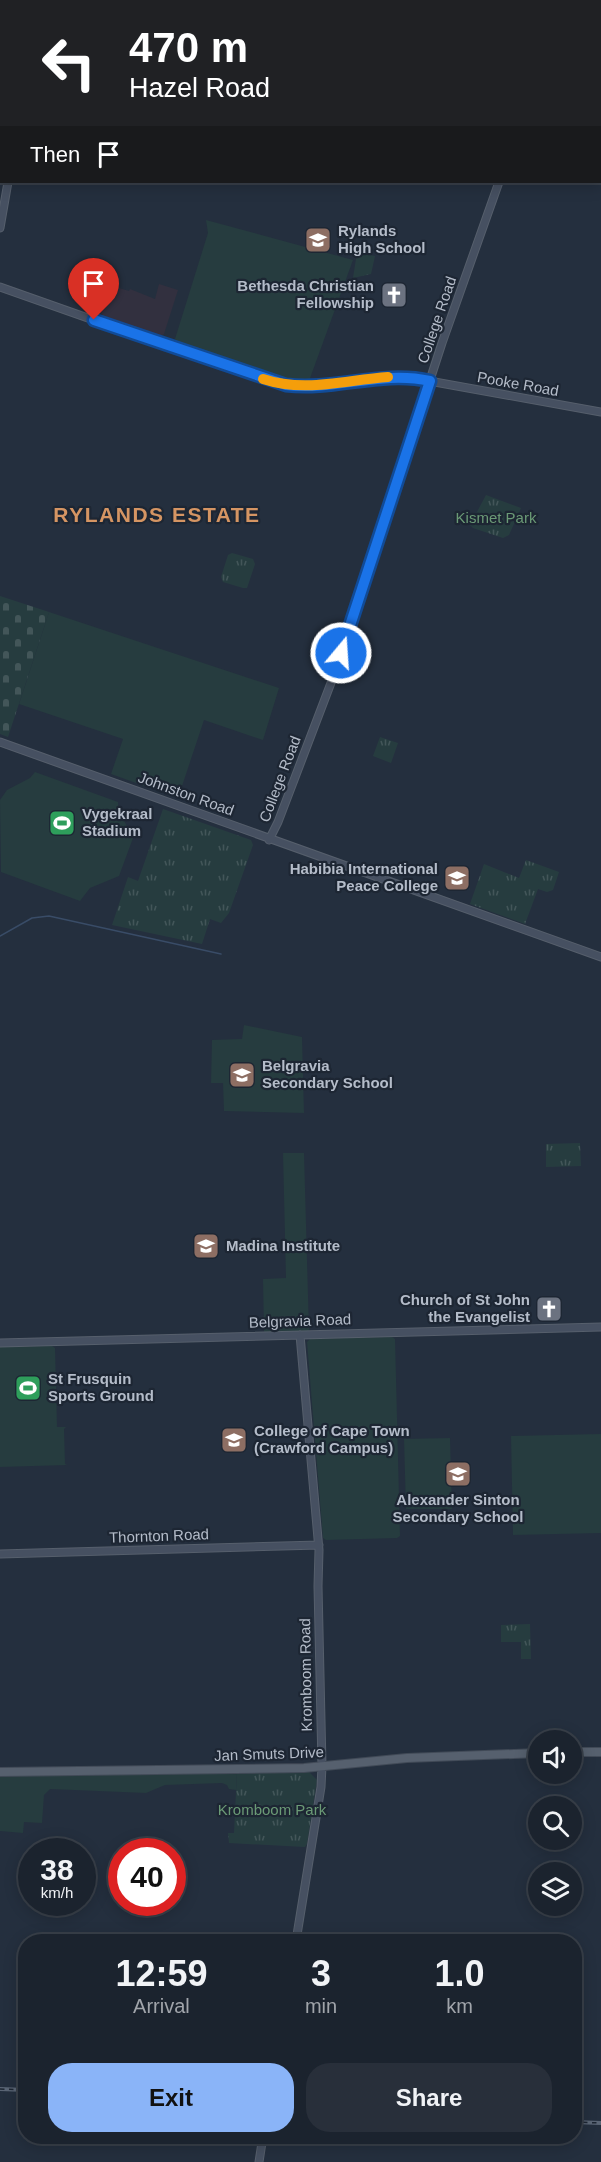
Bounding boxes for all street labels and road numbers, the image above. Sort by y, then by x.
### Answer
street label: College Road [414,274,459,366]
street label: Pooke Road [476,368,560,399]
street label: College Road [255,733,304,824]
street label: Johnston Road [136,768,236,819]
street label: Belgravia Road [248,1310,352,1331]
street label: Thornton Road [109,1525,209,1546]
street label: Kromboom Road [296,1618,315,1732]
street label: Jan Smuts Drive [214,1743,324,1764]

